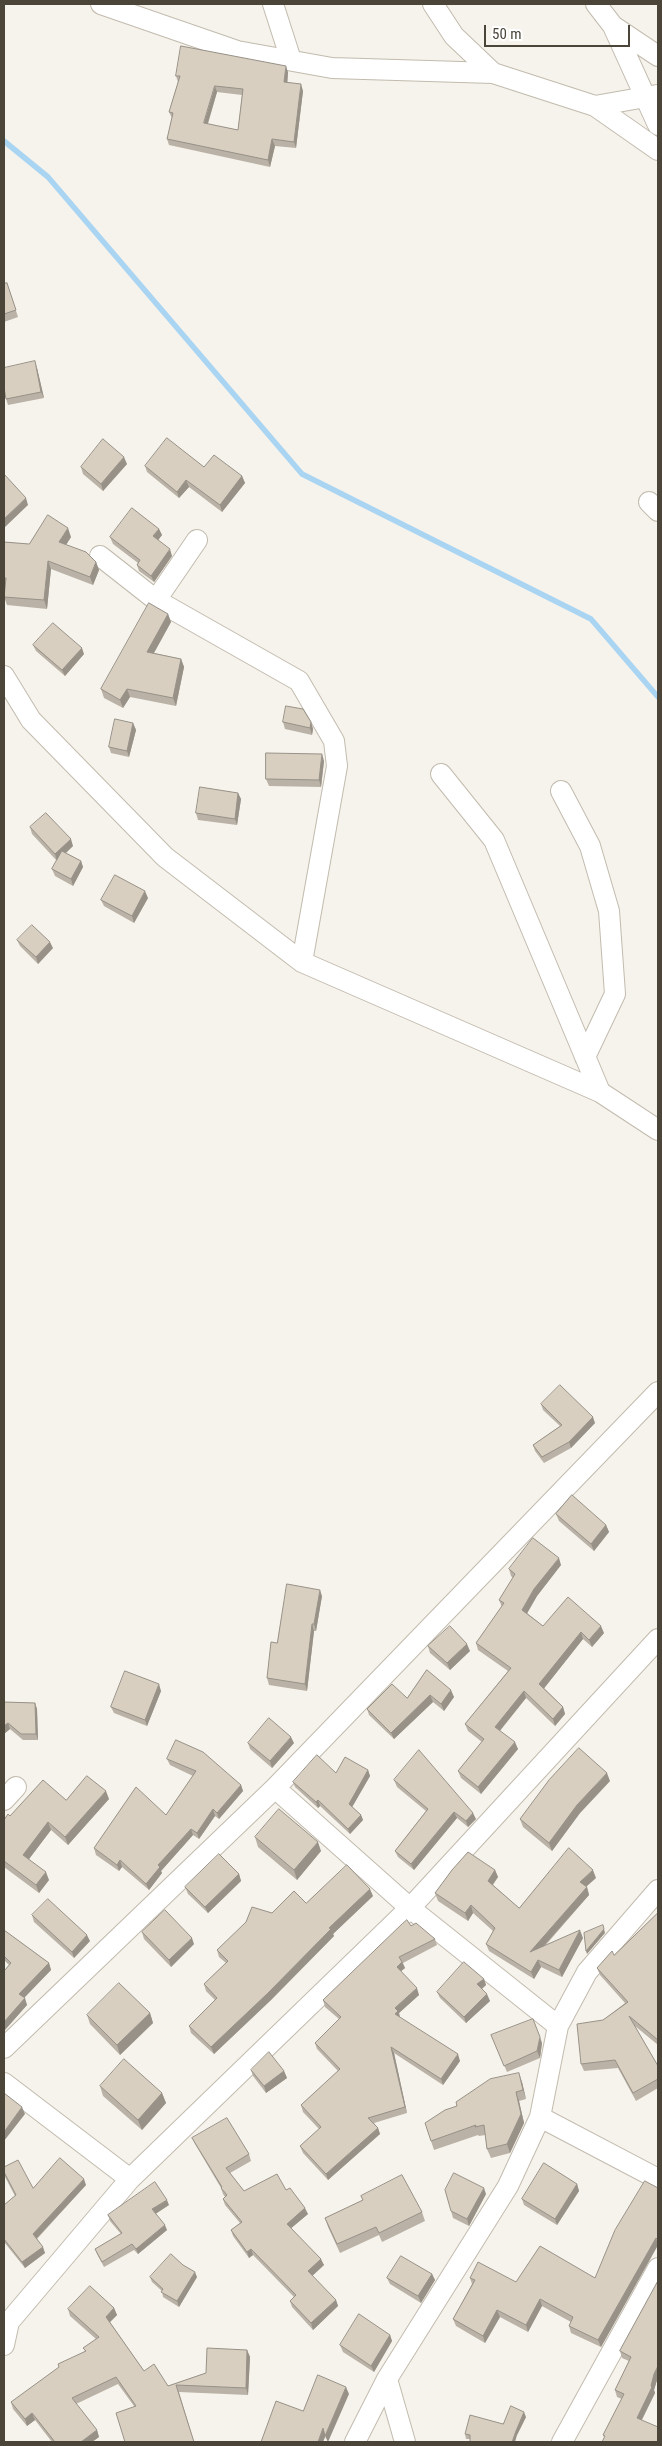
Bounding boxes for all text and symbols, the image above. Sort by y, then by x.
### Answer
scale bar [487,15,633,47]
text: 50 m [492,25,522,43]

